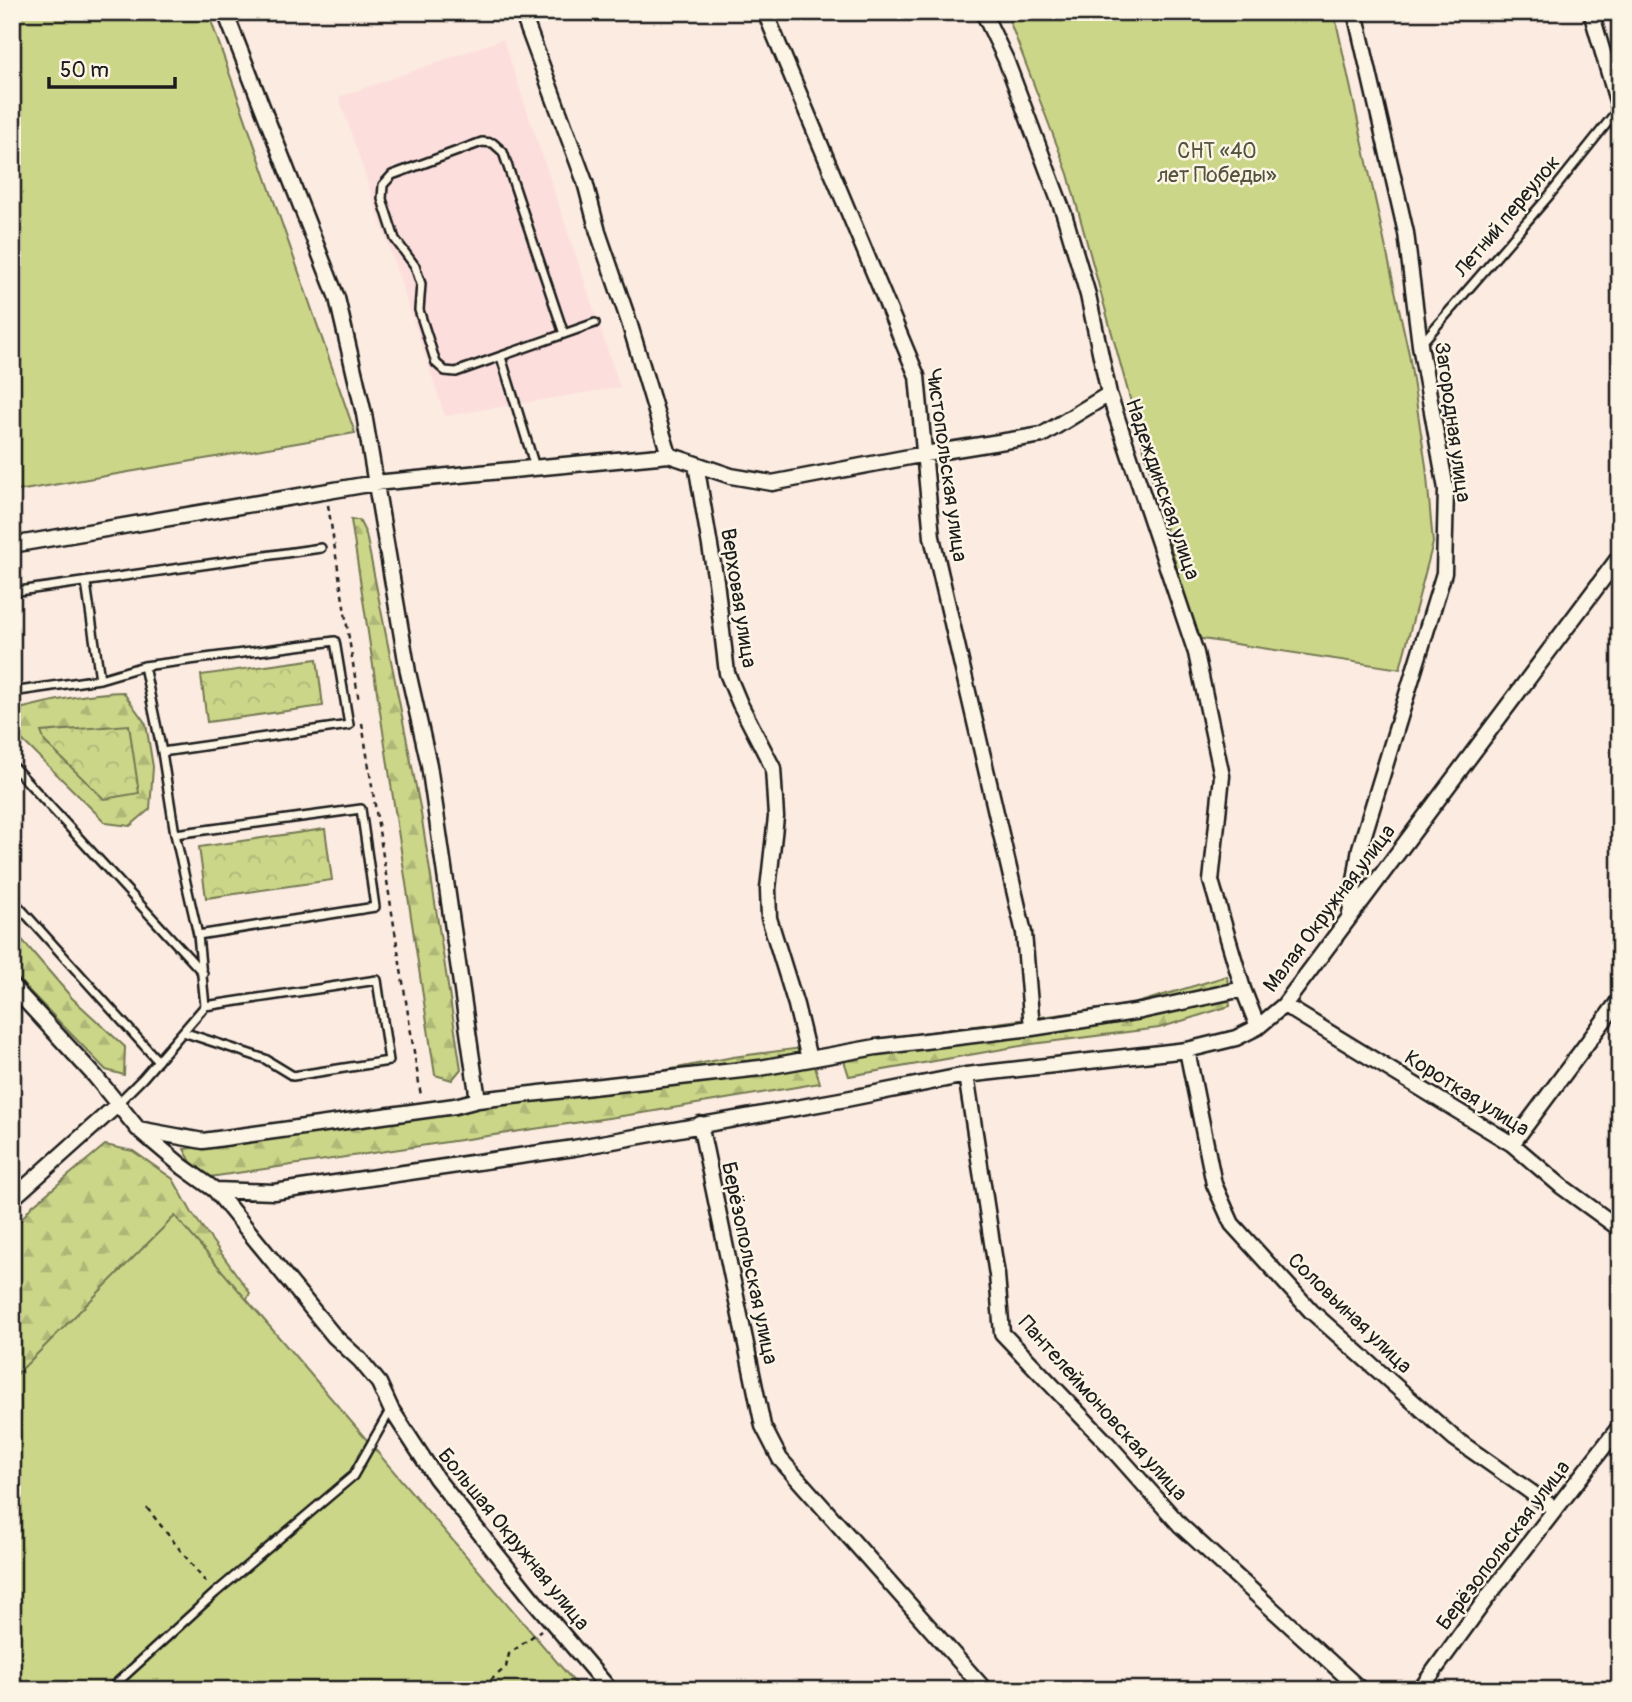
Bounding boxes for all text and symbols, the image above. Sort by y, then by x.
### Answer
scale bar [49,46,175,90]
text: 50 m [60,57,109,84]
park label: СНТ «40 лет Победы» [1157,138,1277,189]
street label: Летний переулок [1448,150,1566,284]
street label: Загородная улица [1428,340,1477,504]
street label: Чистопольская улица [920,367,973,563]
street label: Надеждинская улица [1119,395,1206,583]
street label: Верховая улица [714,526,763,670]
street label: Малая Окружная улица [1257,819,1401,998]
street label: Короткая улица [1399,1044,1534,1143]
street label: Берёзопольская улица [715,1159,784,1367]
street label: Соловьиная улица [1282,1247,1418,1380]
street label: Пантелеймоновская улица [1012,1310,1193,1507]
street label: Большая Окружная улица [432,1443,596,1636]
street label: Берёзопольская улица [1431,1455,1576,1636]

